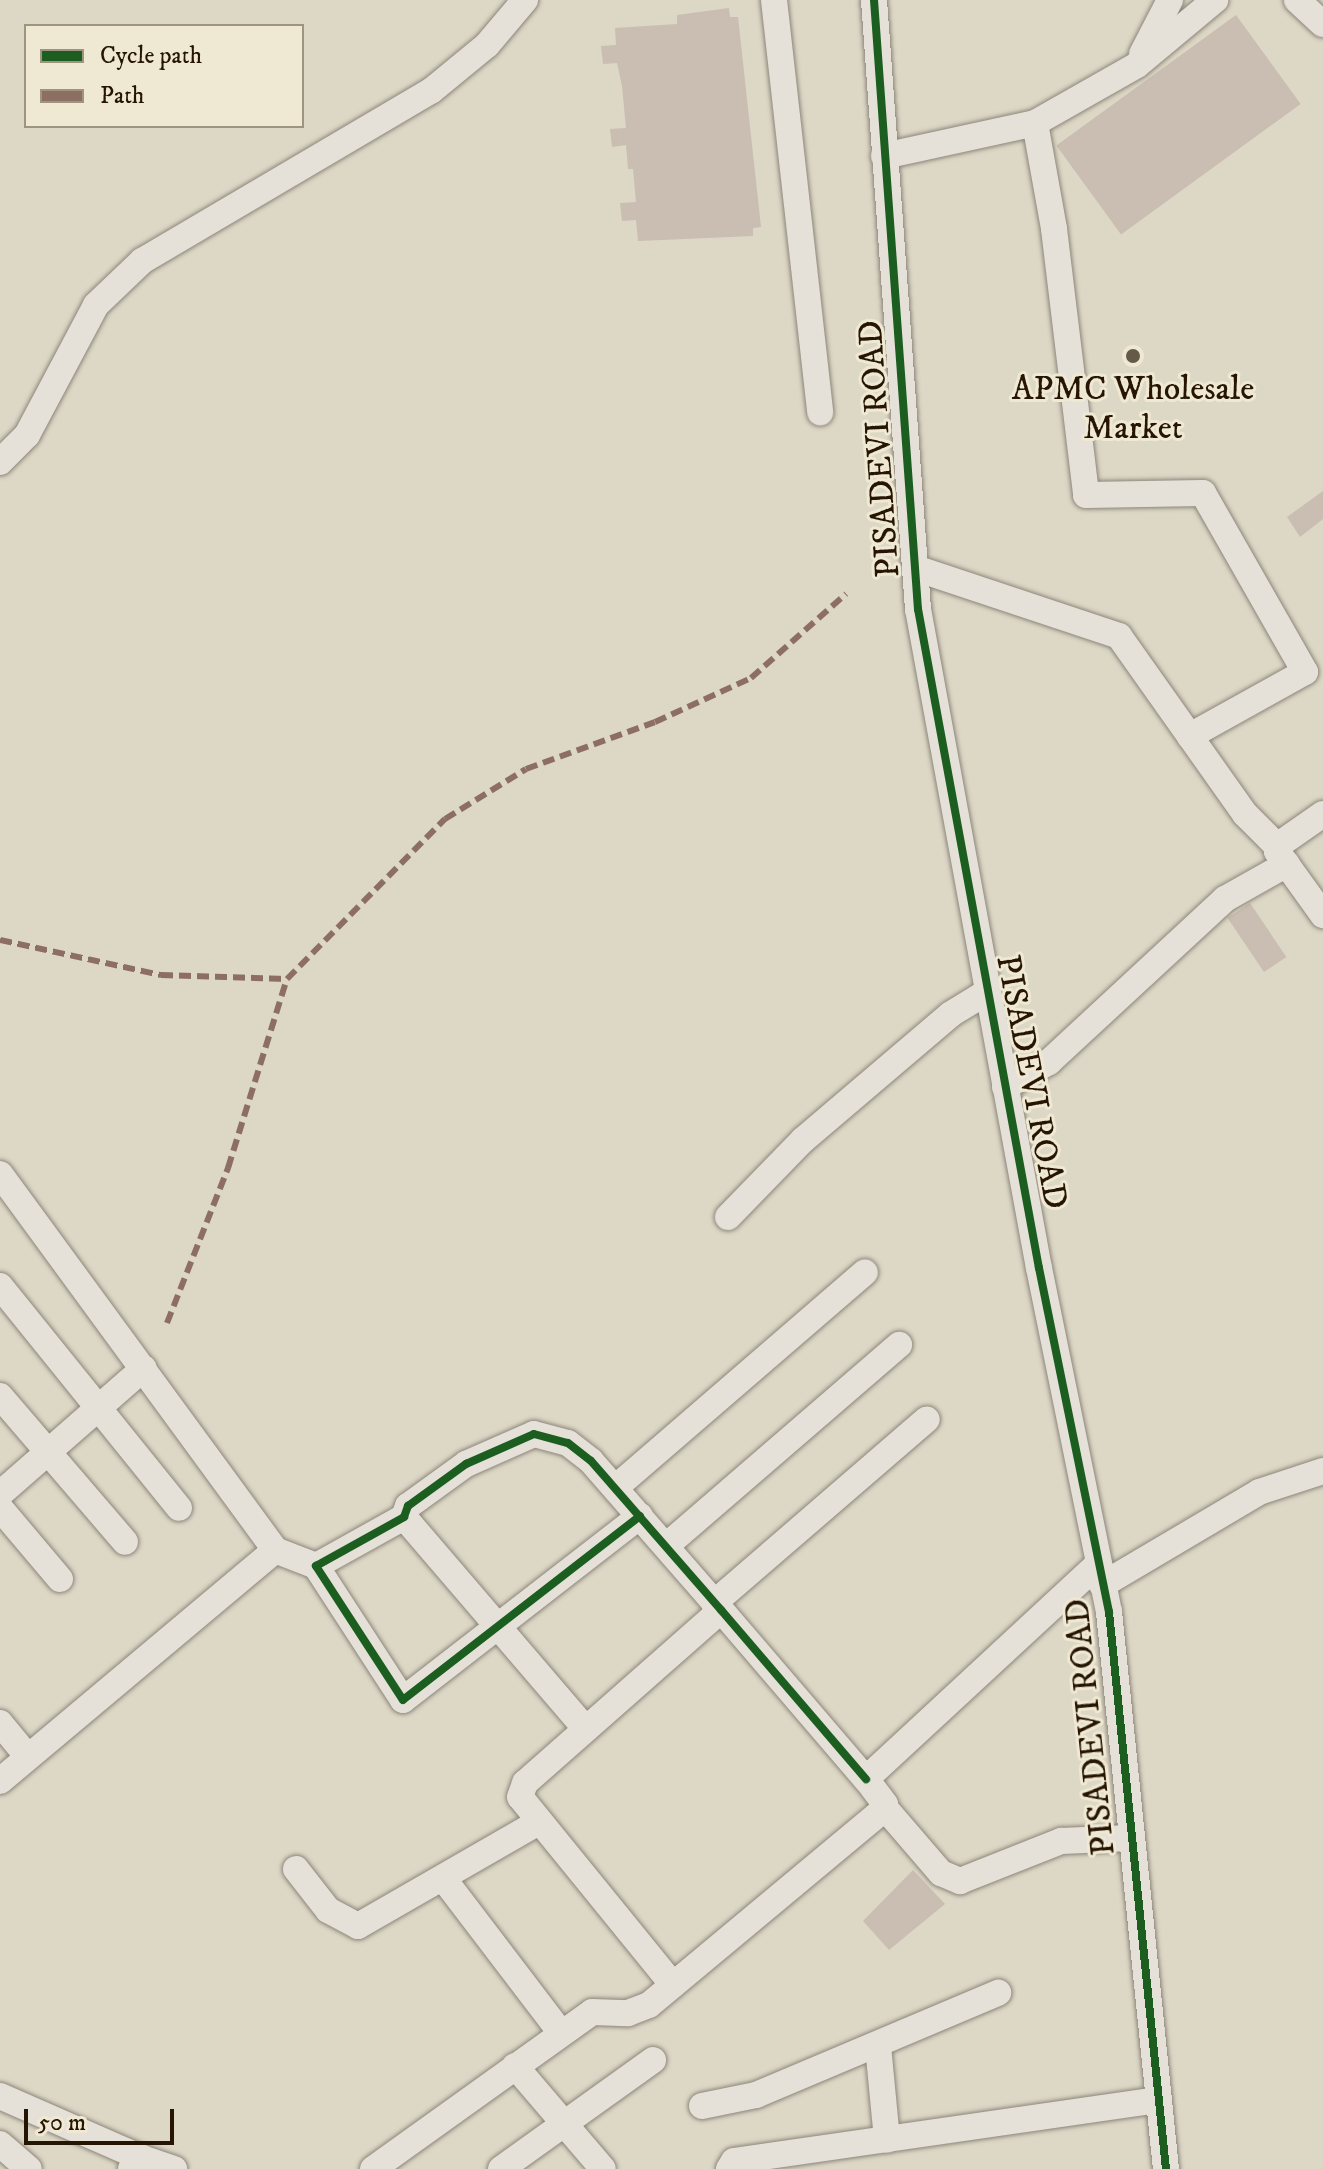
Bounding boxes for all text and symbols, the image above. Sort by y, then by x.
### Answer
legend [24,24,304,128]
text: Cycle path [100,41,202,71]
text: Path [100,81,144,111]
street label: PISADEVI ROAD [851,319,909,579]
marker: APMC Wholesale Market [1124,347,1142,365]
place label: APMC Wholesale Market [1012,369,1254,448]
street label: PISADEVI ROAD [986,951,1076,1213]
street label: PISADEVI ROAD [1057,1596,1125,1858]
scale bar [28,2093,178,2143]
text: 50 m [38,2108,86,2138]

